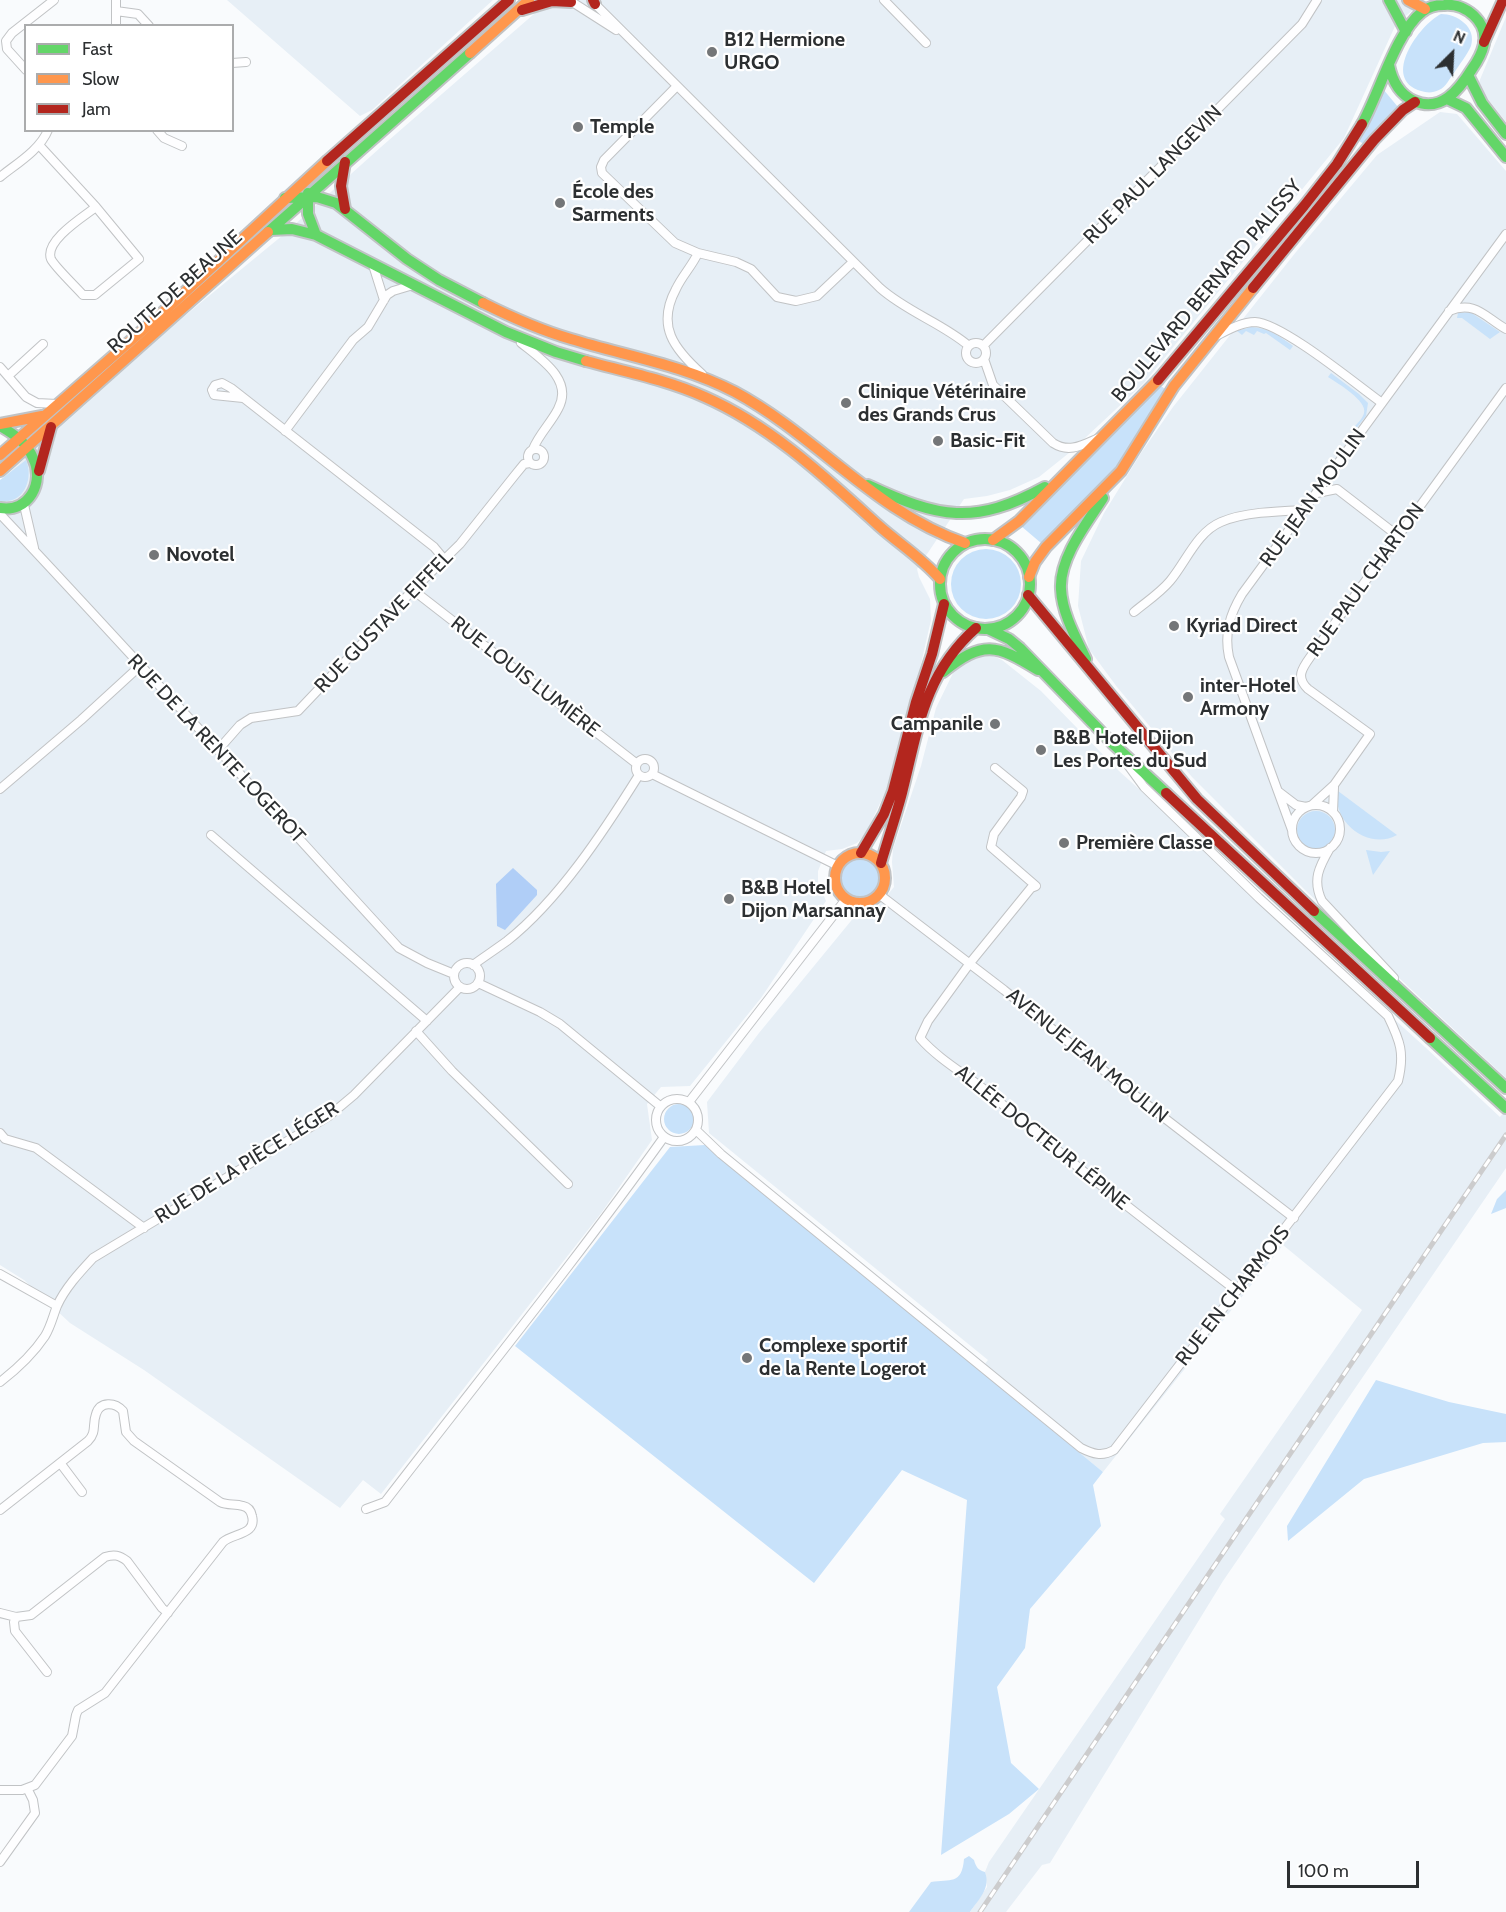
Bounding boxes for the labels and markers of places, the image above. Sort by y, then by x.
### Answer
place label: B12 Hermione URGO [724,28,845,75]
marker: B12 Hermione URGO [705,45,719,59]
place label: Temple [590,115,654,139]
marker: Temple [571,120,585,134]
place label: École des Sarments [572,180,654,227]
marker: École des Sarments [553,196,567,210]
place label: Clinique Vétérinaire des Grands Crus [858,380,1026,427]
marker: Clinique Vétérinaire des Grands Crus [839,396,853,410]
place label: Basic-Fit [950,429,1025,453]
marker: Basic-Fit [931,434,945,448]
place label: Novotel [166,543,235,567]
marker: Novotel [147,548,161,562]
place label: Kyriad Direct [1186,614,1297,638]
marker: Kyriad Direct [1167,619,1181,633]
place label: inter-Hotel Armony [1200,674,1296,721]
marker: inter-Hotel Armony [1181,690,1195,704]
place label: Campanile [891,712,983,736]
marker: Campanile [988,717,1002,731]
place label: B&B Hotel Dijon Les Portes du Sud [1053,726,1207,773]
marker: B&B Hotel Dijon Les Portes du Sud [1034,743,1048,757]
place label: Première Classe [1076,831,1213,855]
marker: Première Classe [1057,836,1071,850]
place label: B&B Hotel Dijon Marsannay [741,876,886,923]
marker: B&B Hotel Dijon Marsannay [722,892,736,906]
place label: Complexe sportif de la Rente Logerot [759,1334,926,1381]
marker: Complexe sportif de la Rente Logerot [740,1351,754,1365]

